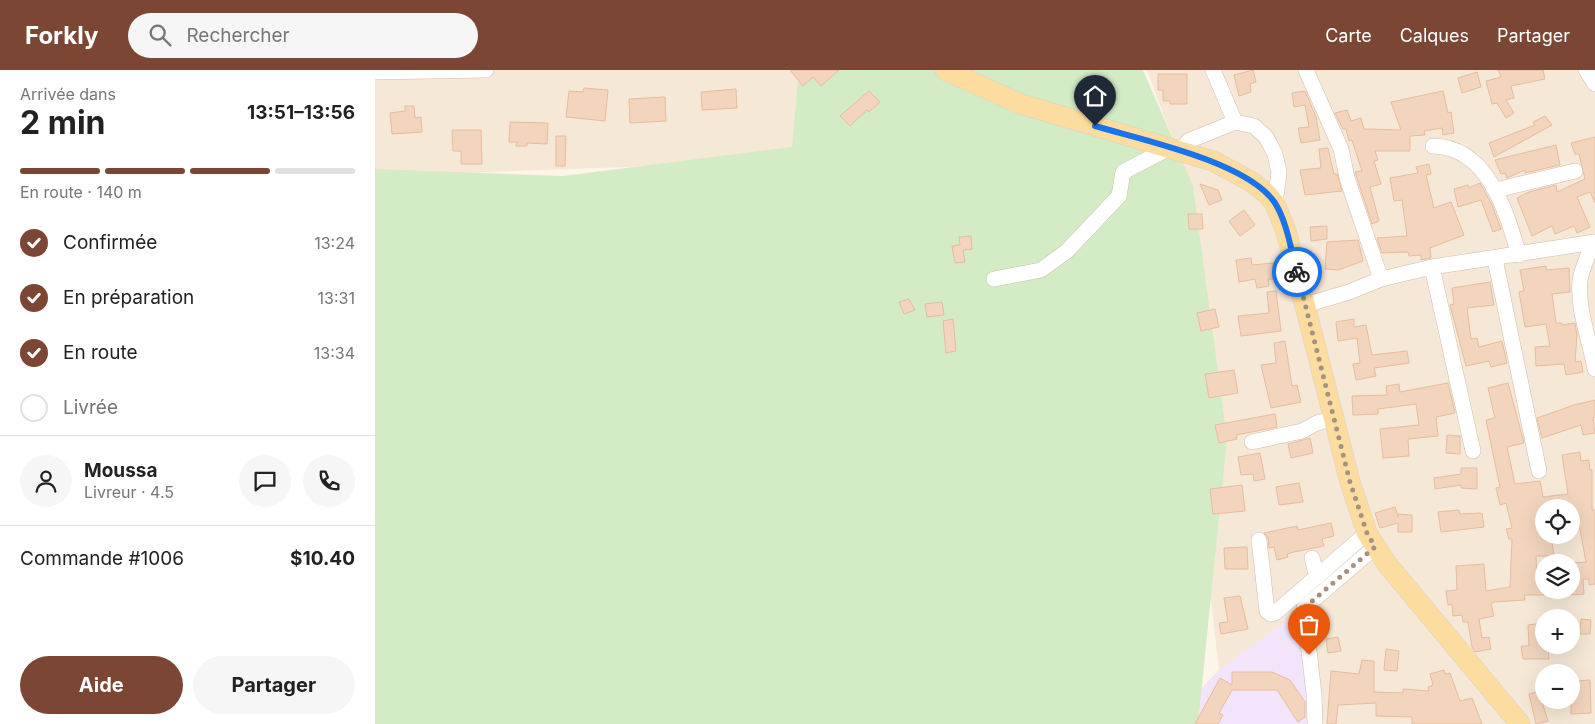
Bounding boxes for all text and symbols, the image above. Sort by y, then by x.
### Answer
search box [128,13,478,58]
text: Forkly [25,21,98,50]
icon: search [146,21,174,49]
text: Rechercher [186,24,290,47]
text: Carte [1325,25,1372,46]
text: Calques [1400,25,1469,46]
text: Partager [1497,25,1570,46]
pin [1074,75,1116,126]
icon: home [1081,82,1109,110]
text: Arrivée dans [20,84,116,104]
text: 13:51–13:56 [247,101,355,124]
text: 2 min [20,103,106,142]
text: En route · 140 m [20,182,142,202]
icon: check [20,229,48,257]
text: Confirmée [63,231,157,254]
text: 13:24 [314,233,355,253]
courier [1272,247,1322,297]
icon: bike [1283,258,1311,286]
icon: check [20,284,48,312]
text: En préparation [63,286,194,309]
text: 13:31 [318,288,355,308]
icon: check [20,339,48,367]
text: En route [63,341,138,364]
text: 13:34 [314,343,355,363]
text: Livrée [63,396,118,419]
button: person [20,455,72,507]
button: chat [239,455,291,507]
button: phone [303,455,355,507]
text: Moussa [84,459,158,482]
text: Livreur · 4.5 [84,482,174,502]
map controls [1535,499,1580,709]
button: locate [1535,499,1580,544]
text: Commande #1006 [20,547,184,570]
text: $10.40 [290,547,355,570]
button: layers [1535,554,1580,599]
pin [1288,604,1330,655]
button: + [1535,609,1580,654]
icon: bag [1295,611,1323,639]
button: Aide [20,656,183,714]
button: Partager [193,656,355,714]
button: − [1535,664,1580,709]

